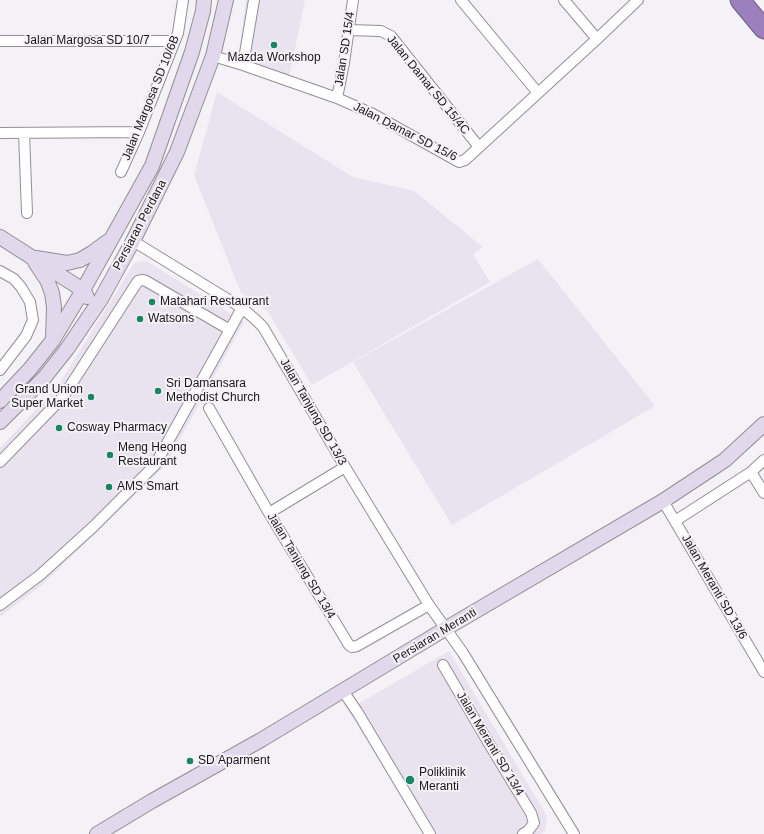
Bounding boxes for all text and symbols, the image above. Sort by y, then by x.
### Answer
street label: Jalan SD 15/4 [332,11,358,87]
street label: Jalan Margosa SD 10/6B [119,33,183,163]
street label: Jalan Damar SD 15/4C [384,33,472,137]
street label: Jalan Margosa SD 10/7 [24,34,150,48]
marker: Mazda Workshop [269,40,279,50]
place label: Mazda Workshop [227,51,321,65]
street label: Jalan Damar SD 15/6 [351,100,459,164]
street label: Persiaran Perdana [110,177,170,273]
place label: Matahari Restaurant [160,295,269,309]
marker: Matahari Restaurant [147,297,157,307]
place label: Watsons [148,312,194,326]
marker: Watsons [135,314,145,324]
street label: Jalan Tanjung SD 13/3 [277,356,349,468]
place label: Sri Damansara Methodist Church [166,377,260,405]
place label: Grand Union Super Market [11,383,83,411]
marker: Sri Damansara Methodist Church [153,386,163,396]
marker: Grand Union Super Market [86,392,96,402]
place label: Cosway Pharmacy [67,421,167,435]
marker: Cosway Pharmacy [54,423,64,433]
place label: Meng Heong Restaurant [118,441,187,469]
marker: Meng Heong Restaurant [105,450,115,460]
place label: AMS Smart [117,480,178,494]
marker: AMS Smart [104,482,114,492]
street label: Jalan Tanjung SD 13/4 [264,511,338,621]
street label: Jalan Meranti SD 13/6 [678,532,750,642]
street label: Persiaran Meranti [391,605,479,667]
street label: Jalan Meranti SD 13/4 [453,689,527,799]
place label: SD Aparment [198,754,270,768]
marker: SD Aparment [185,756,195,766]
place label: Poliklinik Meranti [419,766,466,794]
marker: Poliklinik Meranti [404,774,416,786]

